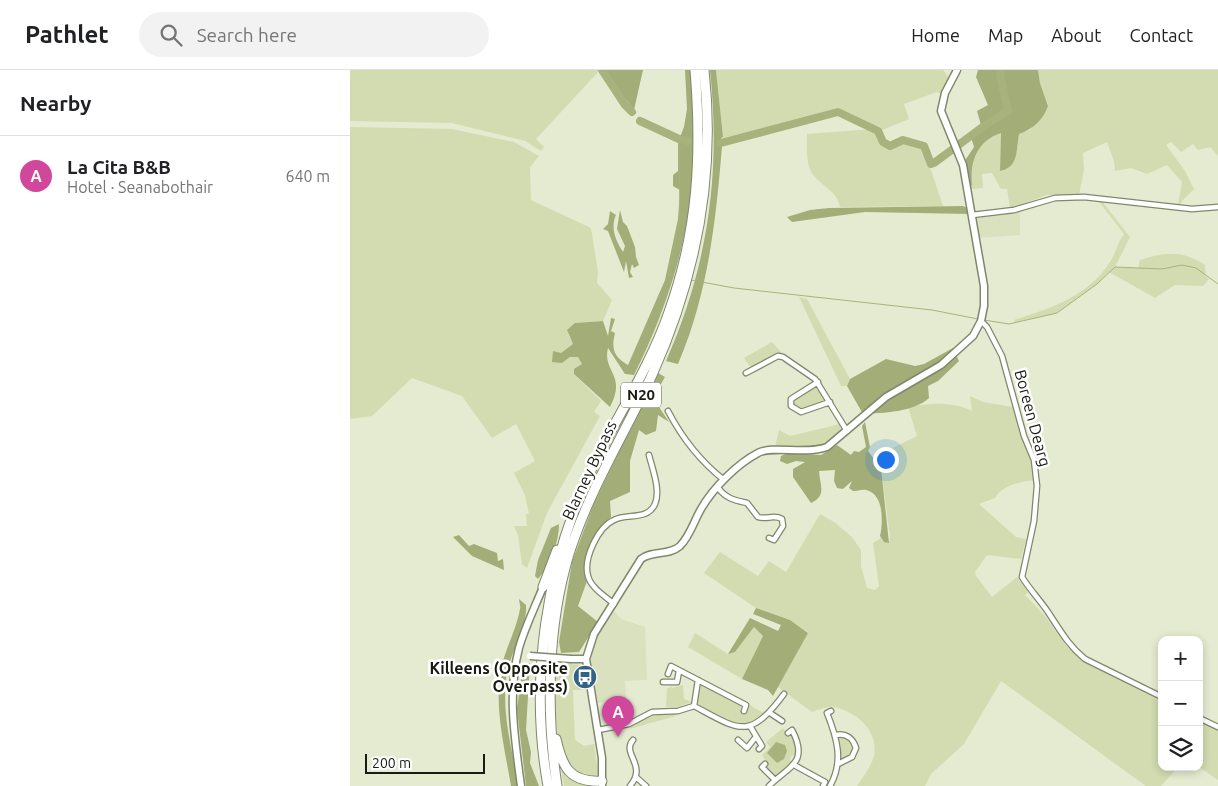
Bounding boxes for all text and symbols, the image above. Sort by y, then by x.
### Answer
search box [139,12,489,57]
text: Pathlet [25,21,109,48]
icon: search [157,21,185,49]
text: Search here [197,24,297,46]
text: Home [911,25,960,45]
text: Map [988,25,1023,45]
text: About [1051,25,1101,45]
text: Contact [1129,25,1193,45]
text: Nearby [20,91,91,115]
text: La Cita B&B [67,156,171,178]
text: A [30,167,42,185]
text: 640 m [285,167,330,185]
text: Hotel · Seanabothair [67,178,213,196]
street label: Boreen Dearg [1011,368,1055,468]
road number: N20 [621,382,661,408]
street label: Blarney Bypass [558,418,620,522]
your location [873,447,899,473]
map controls [1158,636,1203,771]
button: + [1158,636,1203,681]
place label: Killeens (Opposite Overpass) [429,659,568,696]
bus stop icon: Killeens (Opposite Overpass) [572,664,598,690]
button: − [1158,681,1203,726]
pin: A [602,696,634,737]
button: layers [1158,726,1203,771]
scale bar [365,751,485,774]
text: 200 m [372,755,411,771]

